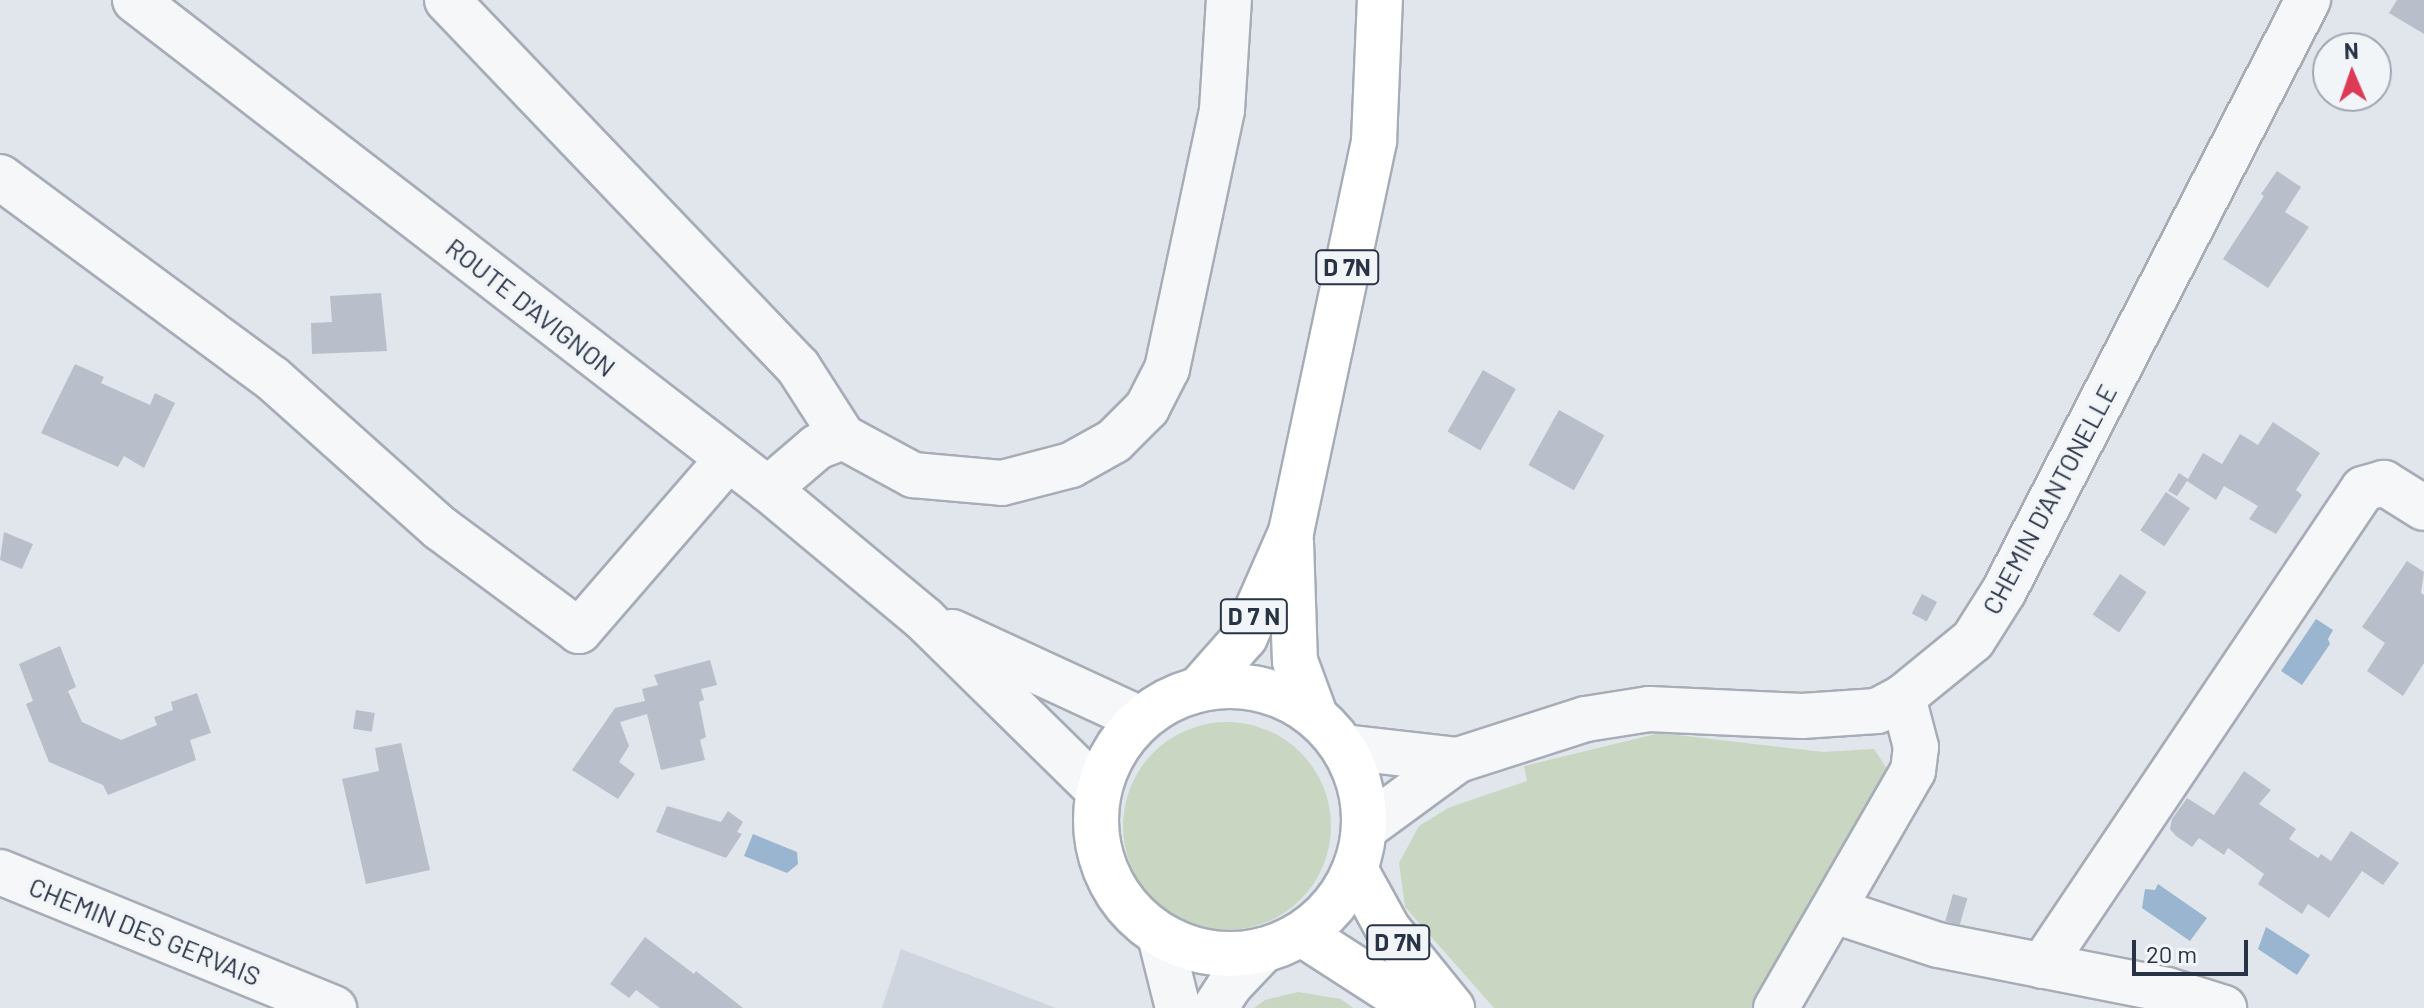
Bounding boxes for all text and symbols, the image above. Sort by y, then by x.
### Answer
north arrow [2312,32,2392,112]
text: N [2343,37,2359,63]
street label: ROUTE D'AVIGNON [440,231,622,383]
road number: D 7N [1315,247,1379,287]
street label: CHEMIN D'ANTONELLE [1975,379,2123,619]
road number: D 7 N [1218,596,1290,636]
street label: CHEMIN DES GERVAIS [25,870,265,992]
road number: D 7N [1366,922,1430,962]
scale bar [2136,924,2252,974]
text: 20 m [2146,939,2197,968]

